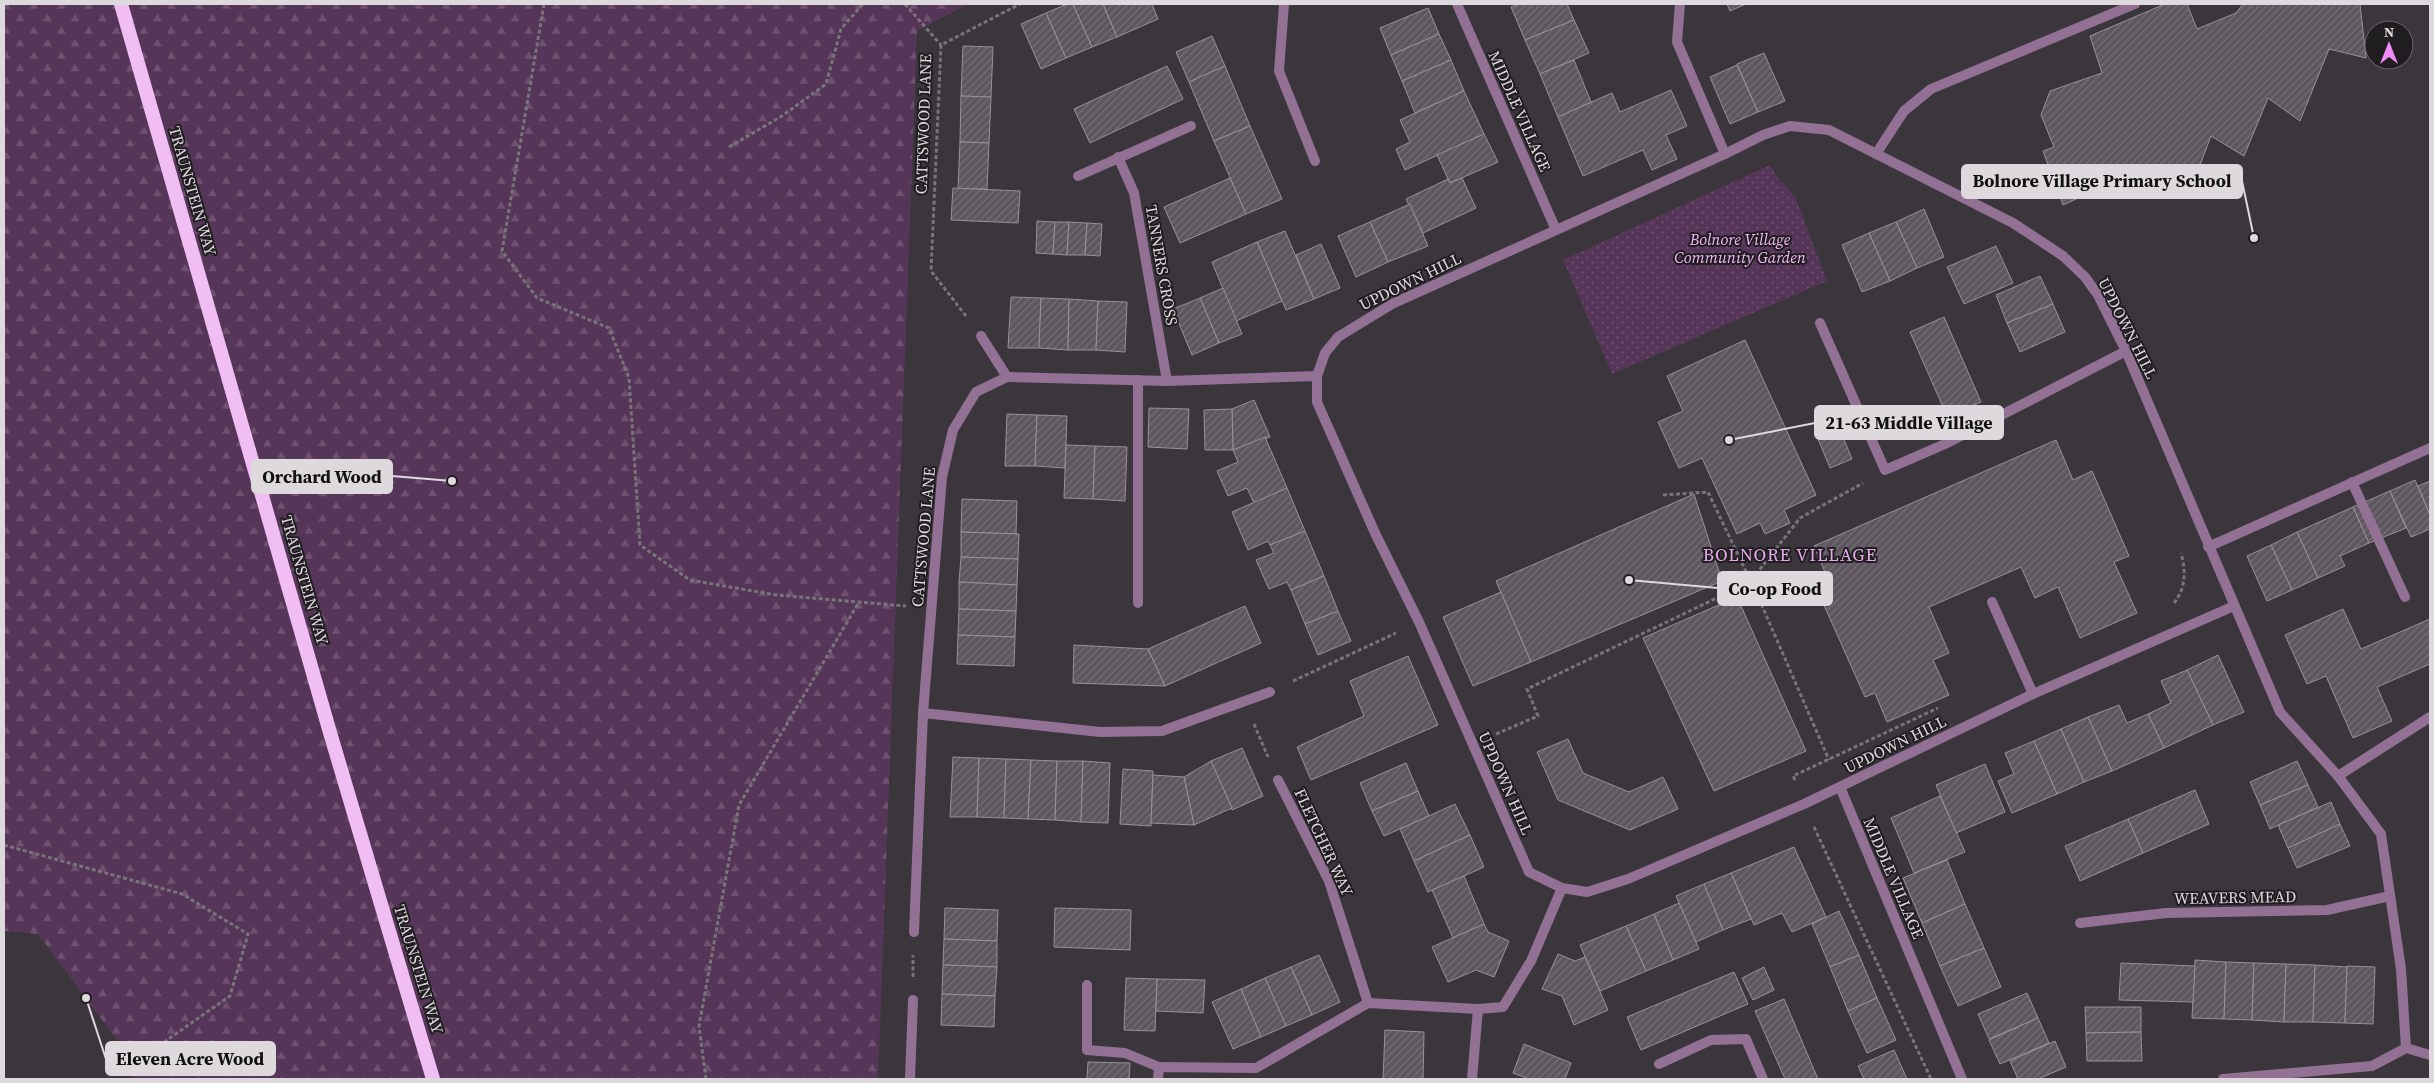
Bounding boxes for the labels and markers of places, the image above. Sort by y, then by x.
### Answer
callout: Bolnore Village Primary School [1962,165,2242,198]
callout: 21-63 Middle Village [1815,406,2003,439]
callout: Orchard Wood [252,460,392,493]
callout: Co-op Food [1718,572,1832,605]
callout: Eleven Acre Wood [106,1042,275,1075]

